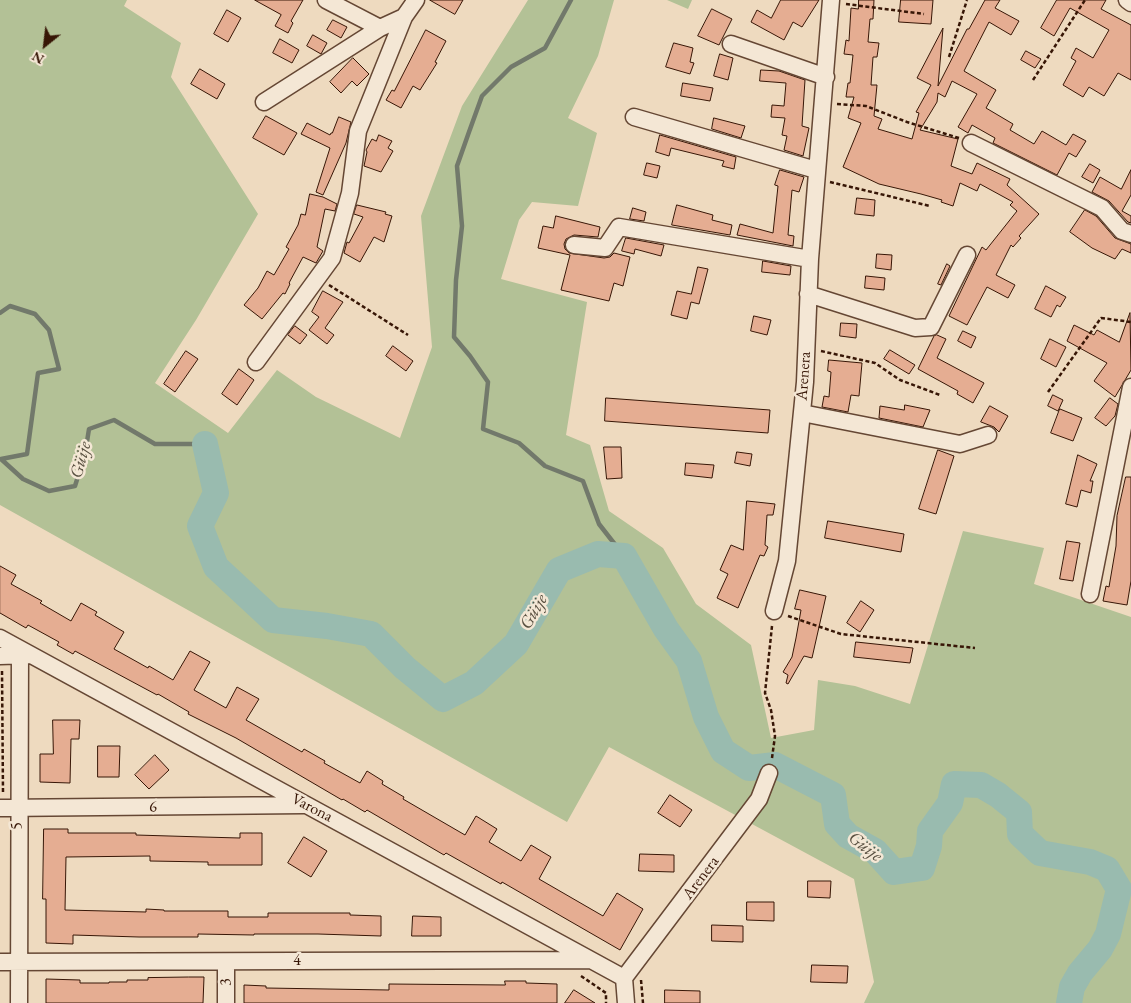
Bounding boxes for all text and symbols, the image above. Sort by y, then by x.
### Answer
north arrow [20,20,70,70]
text: N [28,48,47,69]
street label: Arenera [793,351,815,401]
water label: Güije [66,439,96,481]
water label: Güije [515,590,553,634]
street label: Varona [288,790,336,826]
street label: 6 [149,797,157,817]
street label: 5 [8,822,28,830]
water label: Güije [844,827,886,867]
street label: Arenera [679,853,723,903]
street label: 4 [293,951,301,971]
street label: 3 [216,978,236,986]

